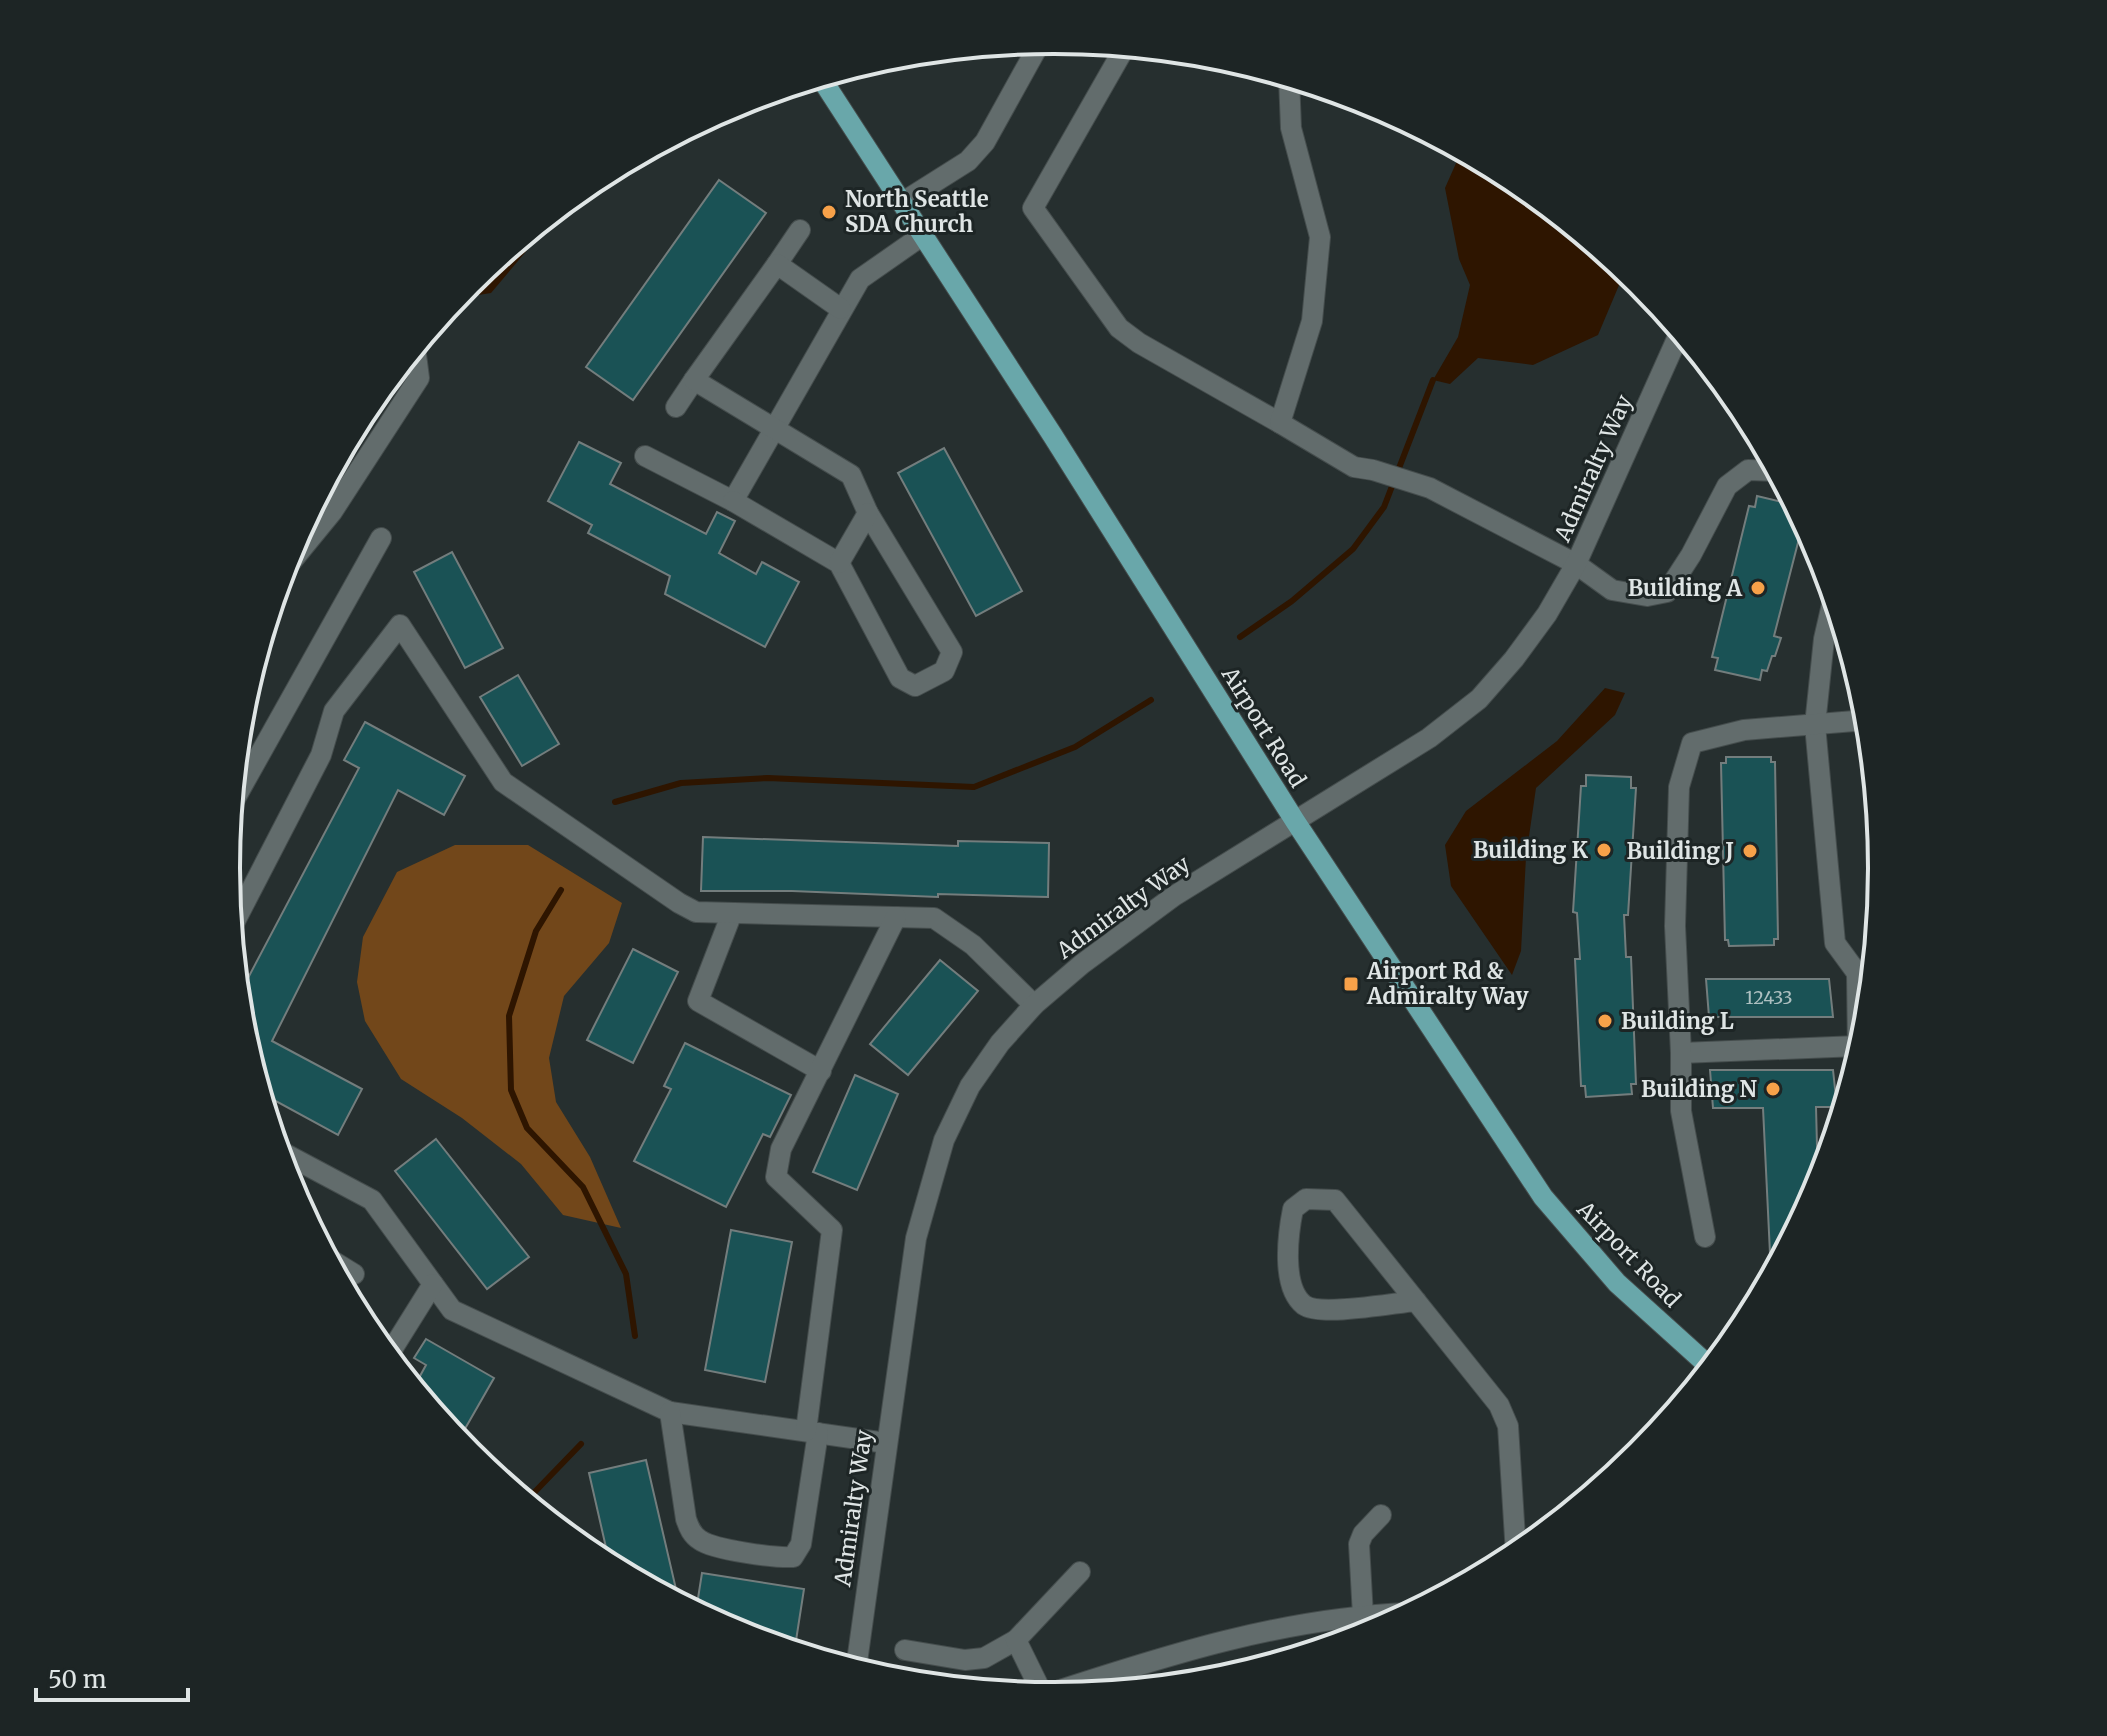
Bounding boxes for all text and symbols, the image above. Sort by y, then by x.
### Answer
place label: North Seattle SDA Church [845,185,989,238]
marker: North Seattle SDA Church [820,203,838,221]
street label: Admiralty Way [1548,390,1638,547]
place label: Building A [1628,574,1742,602]
marker: Building A [1749,579,1767,597]
street label: Airport Road [1215,661,1312,792]
place label: Building K [1473,836,1589,864]
place label: Building J [1627,837,1734,865]
marker: Building K [1595,841,1613,859]
marker: Building J [1741,842,1759,860]
street label: Admiralty Way [1050,849,1195,965]
place label: Airport Rd & Admiralty Way [1366,957,1529,1010]
marker: Airport Rd & Admiralty Way [1342,975,1360,993]
house number: 12433 [1745,986,1793,1009]
place label: Building L [1621,1007,1734,1035]
marker: Building L [1596,1012,1614,1030]
place label: Building N [1641,1075,1758,1103]
marker: Building N [1764,1080,1782,1098]
street label: Airport Road [1571,1194,1687,1313]
street label: Admiralty Way [828,1428,878,1589]
scale bar [36,1652,188,1702]
text: 50 m [48,1664,107,1695]

